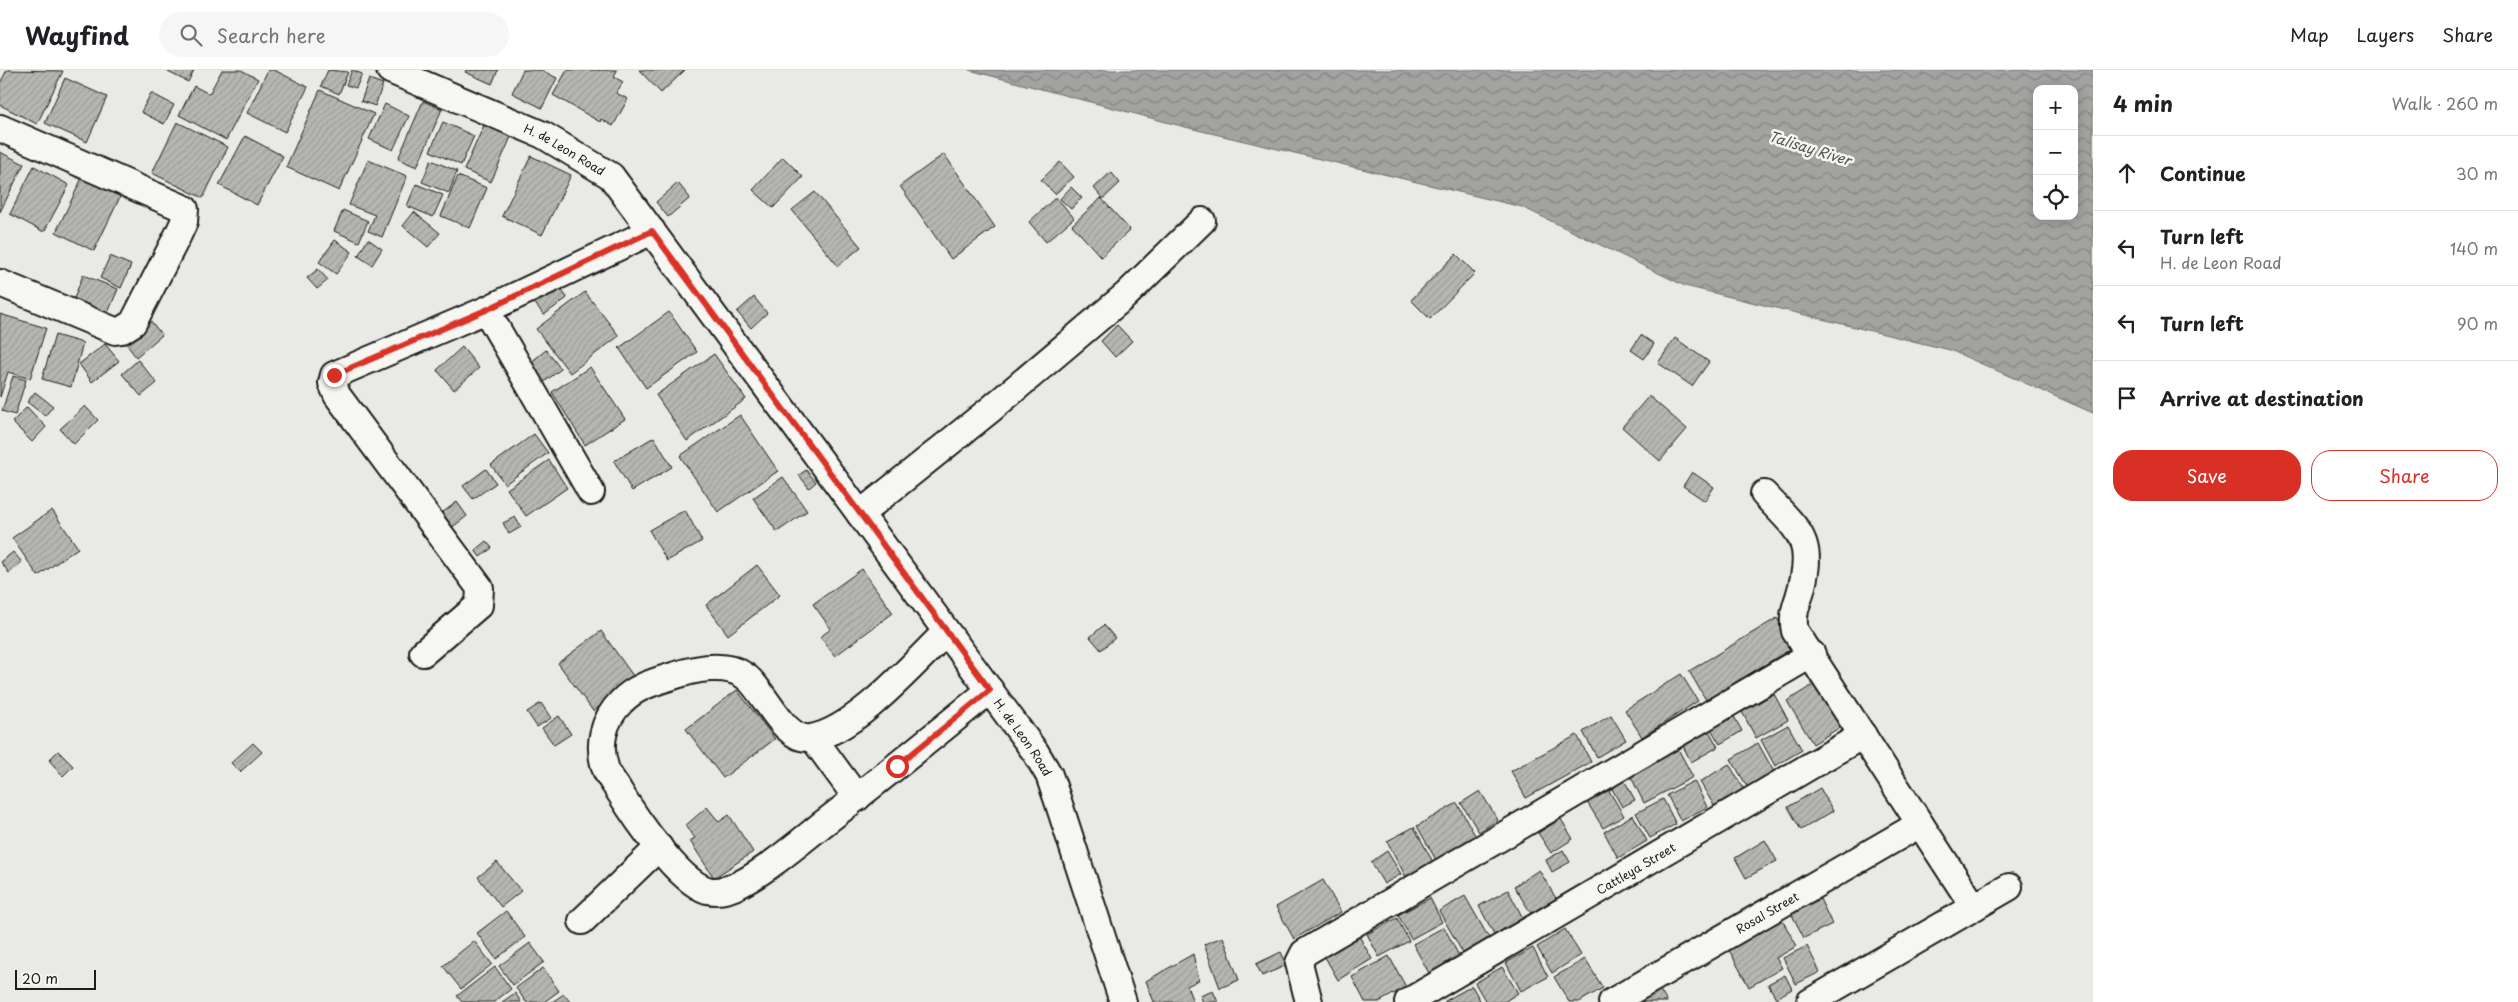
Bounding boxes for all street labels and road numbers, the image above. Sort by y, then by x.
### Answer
street label: H. de Leon Road [521,119,609,180]
street label: H. de Leon Road [990,695,1057,779]
street label: Cattleya Street [1593,838,1679,899]
street label: Rosal Street [1732,887,1802,938]

